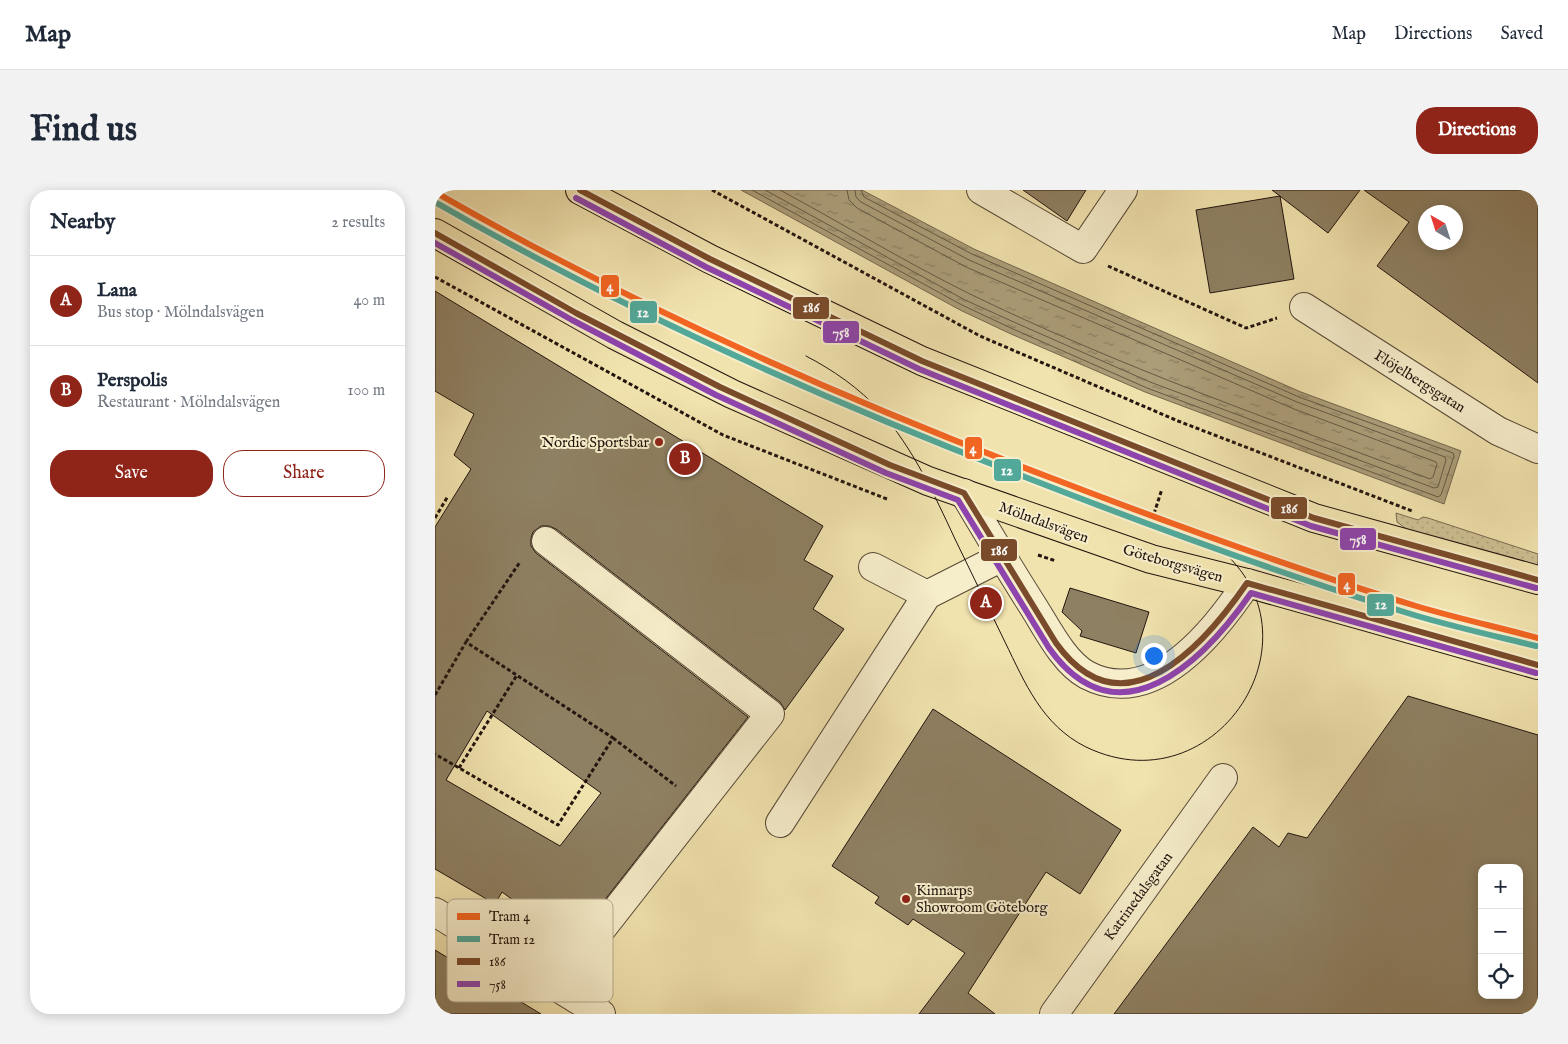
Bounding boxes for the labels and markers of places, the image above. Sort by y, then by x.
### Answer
place label: Nordic Sportsbar [541,433,649,452]
marker: Nordic Sportsbar [653,436,665,448]
pin: B [669,440,701,478]
pin: A [970,584,1002,622]
place label: Kinnarps Showroom Göteborg [916,881,1049,917]
marker: Kinnarps Showroom Göteborg [900,893,912,905]

